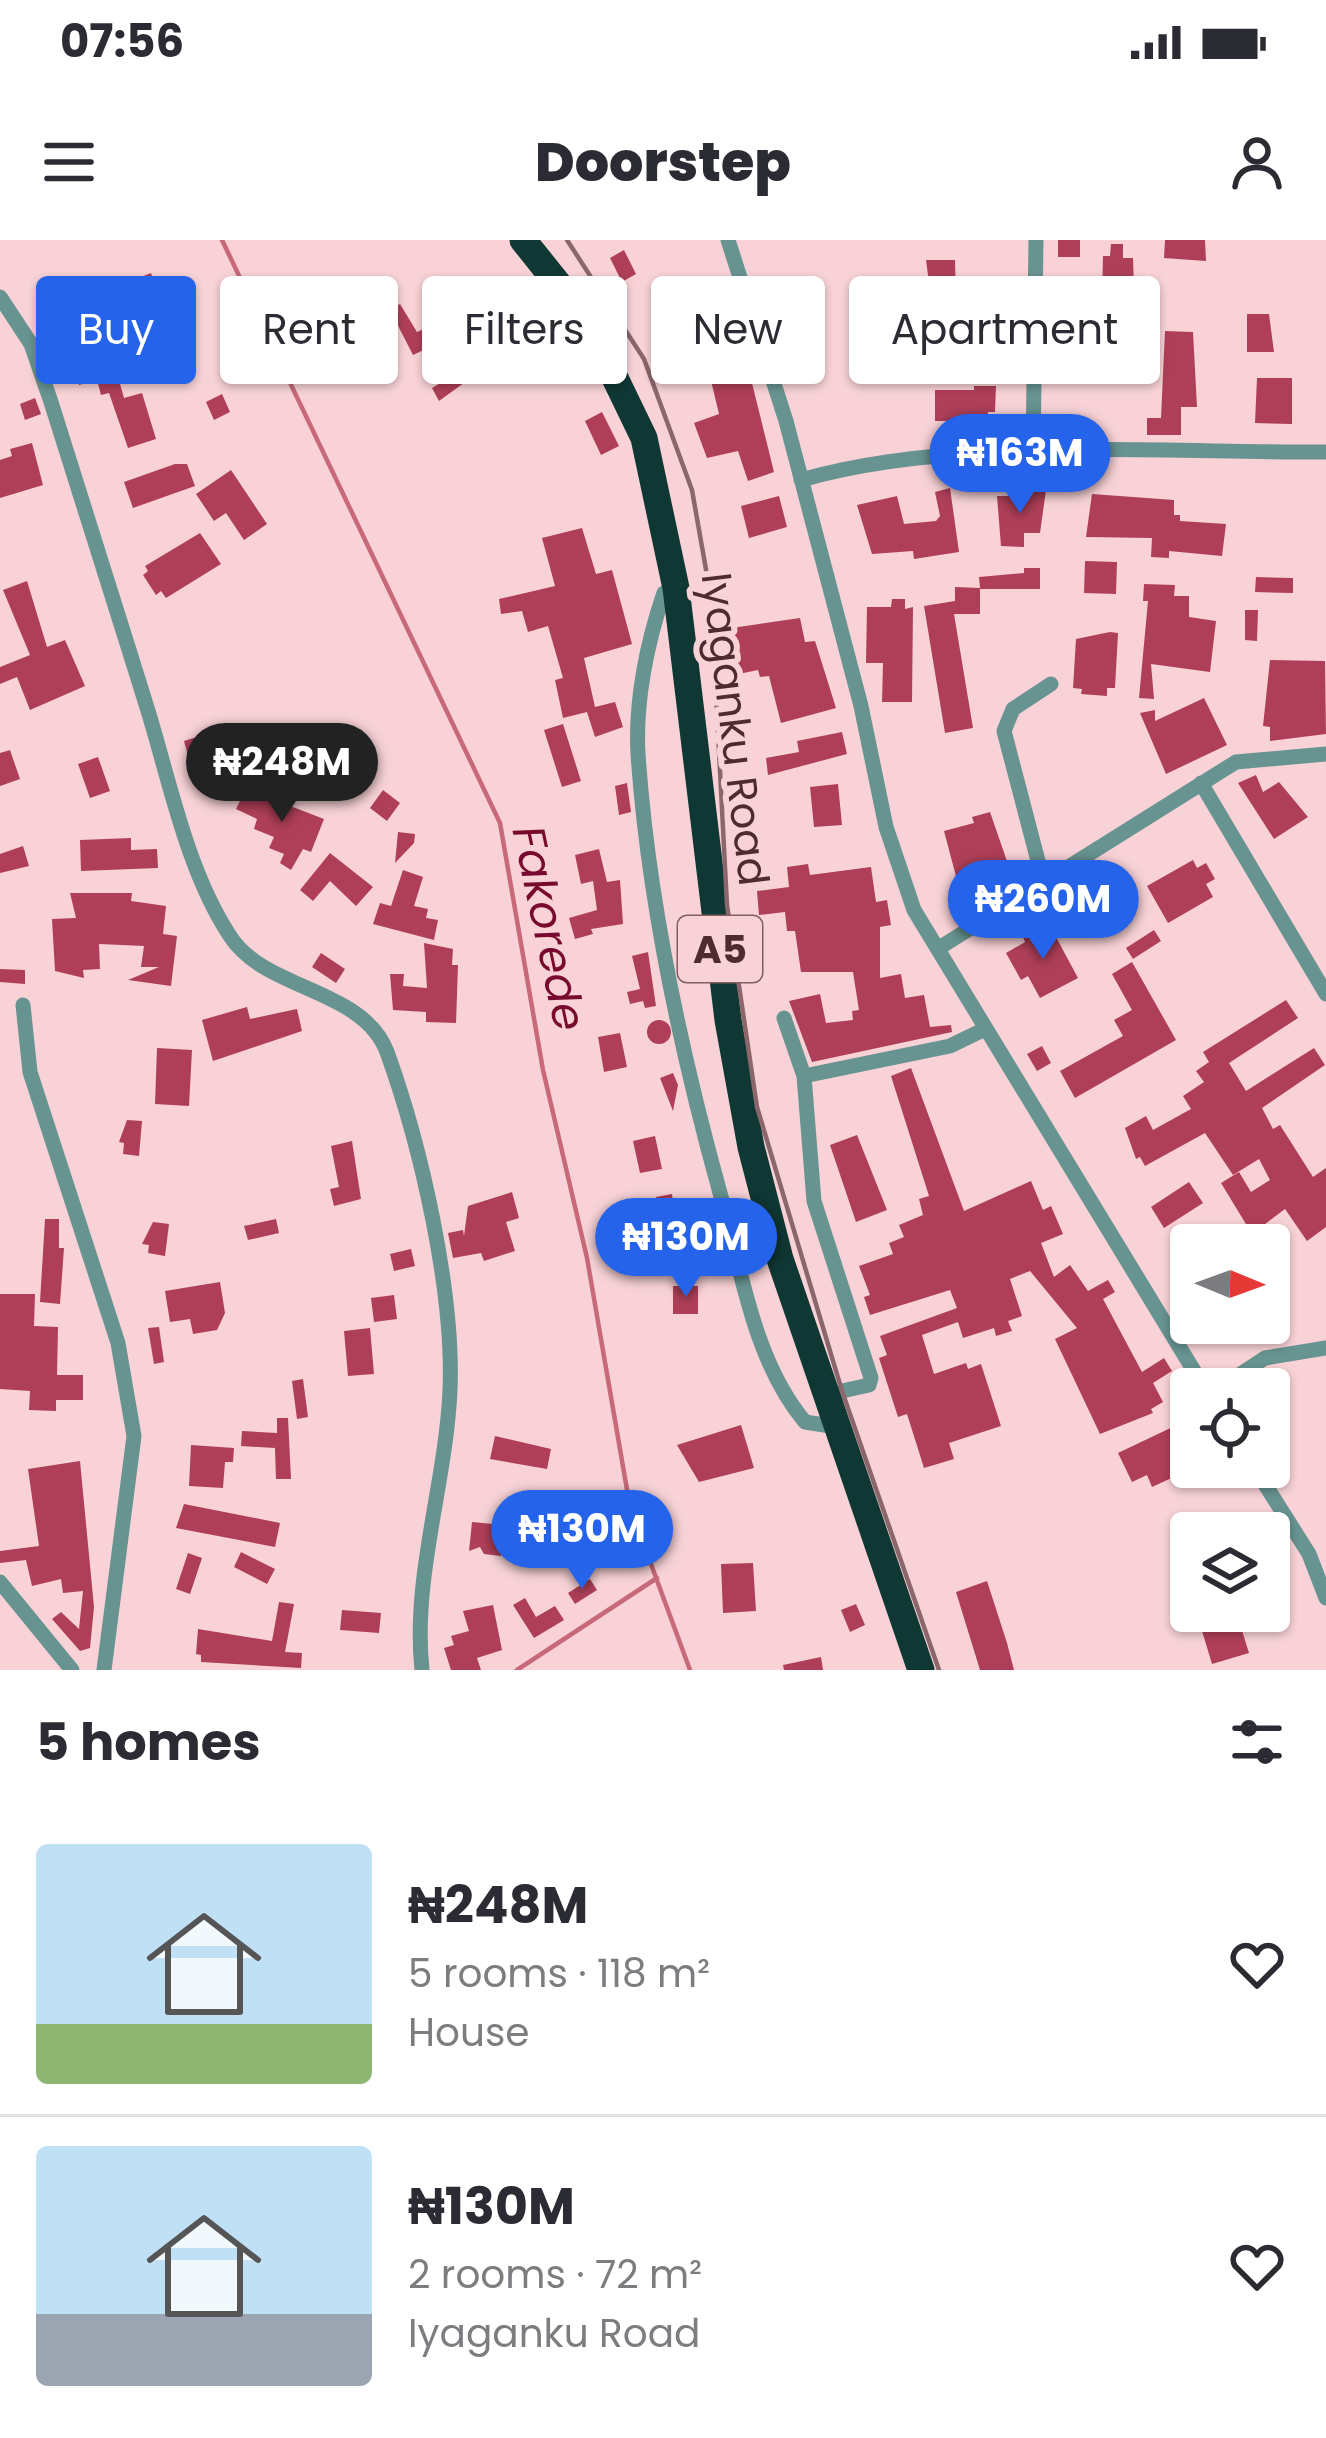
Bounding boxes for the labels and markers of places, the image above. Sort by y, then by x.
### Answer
pin: ₦163M [936,414,1104,516]
pin: ₦248M [198,723,366,825]
pin: ₦260M [959,860,1127,962]
pin: ₦130M [602,1198,770,1300]
pin: ₦130M [498,1490,666,1592]

